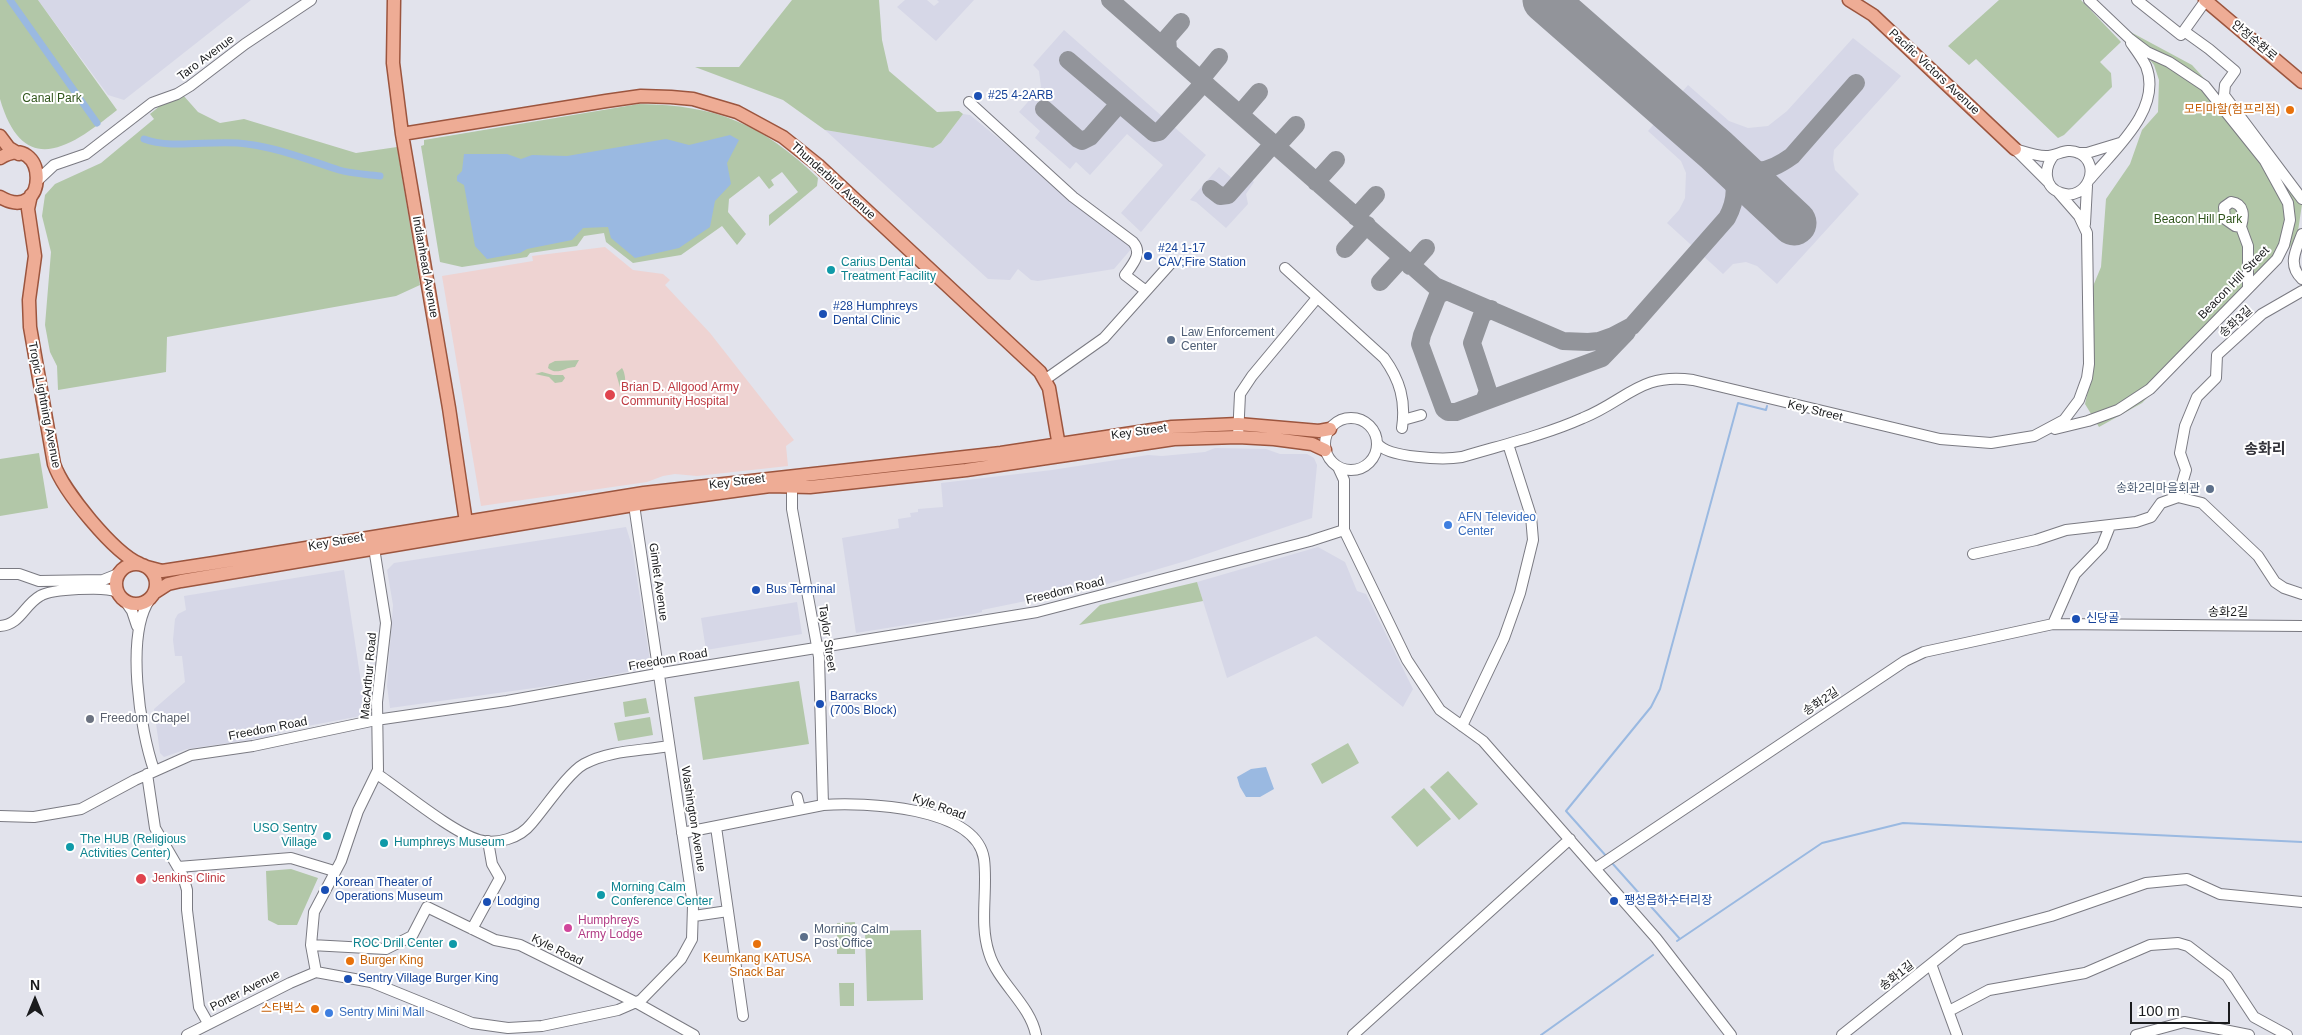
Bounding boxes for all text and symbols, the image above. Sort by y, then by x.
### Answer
street label: 안정순환로 [2228,18,2280,64]
street label: Pacific Victors Avenue [1886,26,1982,118]
street label: Taro Avenue [175,32,237,84]
place label: #25 4-2ARB [988,89,1053,103]
marker: #25 4-2ARB [972,90,984,102]
park label: Canal Park [22,92,82,106]
place label: 모티마할(험프리점) [2184,103,2280,117]
marker: 모티마할(험프리점) [2284,104,2296,116]
street label: Thunderbird Avenue [788,139,878,223]
park label: Beacon Hill Park [2154,213,2242,227]
street label: Indianhead Avenue [409,215,441,319]
place label: #24 1-17 CAV;Fire Station [1158,242,1246,270]
street label: Beacon Hill Street [2195,243,2273,323]
marker: #24 1-17 CAV;Fire Station [1142,250,1154,262]
place label: Carius Dental Treatment Facility [841,256,936,284]
marker: Carius Dental Treatment Facility [825,264,837,276]
place label: #28 Humphreys Dental Clinic [833,300,918,328]
street label: 송화3길 [2216,303,2256,341]
marker: #28 Humphreys Dental Clinic [817,308,829,320]
place label: Law Enforcement Center [1181,326,1274,354]
marker: Law Enforcement Center [1165,334,1177,346]
street label: Tropic Lightning Avenue [25,340,63,470]
place label: Brian D. Allgood Army Community Hospital [621,381,739,409]
marker: Brian D. Allgood Army Community Hospital [603,388,617,402]
street label: Key Street [1786,397,1844,425]
street label: Key Street [1110,421,1168,443]
district label: 송화리 [2244,441,2286,459]
street label: Key Street [708,471,766,493]
place label: 송화2리마을회관 [2116,482,2200,496]
marker: 송화2리마을회관 [2204,483,2216,495]
place label: AFN Televideo Center [1458,511,1536,539]
marker: AFN Televideo Center [1442,519,1454,531]
street label: Key Street [307,530,365,554]
street label: Gimlet Avenue [645,542,671,622]
street label: Freedom Road [1024,574,1106,608]
place label: Bus Terminal [766,583,835,597]
marker: Bus Terminal [750,584,762,596]
street label: Taylor Street [815,604,839,672]
street label: 송화2길 [2208,606,2248,620]
place label: 신당골 [2086,612,2119,626]
marker: 신당골 [2070,613,2082,625]
street label: MacArthur Road [358,632,380,720]
street label: Freedom Road [627,646,709,674]
street label: 송화2길 [1800,685,1842,719]
place label: Barracks (700s Block) [830,690,897,718]
marker: Barracks (700s Block) [814,698,826,710]
place label: Freedom Chapel [100,712,189,726]
marker: Freedom Chapel [84,713,96,725]
street label: Freedom Road [227,714,309,744]
street label: Washington Avenue [678,765,708,873]
street label: Kyle Road [911,791,967,823]
place label: USO Sentry Village [253,822,317,850]
marker: USO Sentry Village [321,830,333,842]
place label: The HUB (Religious Activities Center) [80,833,186,861]
place label: Humphreys Museum [394,836,505,850]
marker: Humphreys Museum [378,837,390,849]
marker: The HUB (Religious Activities Center) [64,841,76,853]
marker: Jenkins Clinic [134,872,148,886]
place label: Jenkins Clinic [152,872,225,886]
place label: Korean Theater of Operations Museum [335,876,443,904]
place label: Morning Calm Conference Center [611,881,712,909]
marker: Korean Theater of Operations Museum [319,884,331,896]
marker: Morning Calm Conference Center [595,889,607,901]
place label: 팽성읍하수터리장 [1624,894,1712,908]
place label: Lodging [497,895,540,909]
marker: 팽성읍하수터리장 [1608,895,1620,907]
marker: Lodging [481,896,493,908]
place label: Humphreys Army Lodge [578,914,643,942]
marker: Humphreys Army Lodge [562,922,574,934]
place label: Morning Calm Post Office [814,923,889,951]
street label: Kyle Road [529,931,585,969]
marker: Morning Calm Post Office [798,931,810,943]
place label: ROC Drill Center [353,937,443,951]
marker: ROC Drill Center [447,938,459,950]
marker: Keumkang KATUSA Snack Bar [751,938,763,950]
place label: Keumkang KATUSA Snack Bar [703,952,811,980]
place label: Burger King [360,954,423,968]
marker: Burger King [344,955,356,967]
street label: 송화1길 [1877,958,1917,994]
street label: Porter Avenue [208,967,282,1015]
place label: Sentry Village Burger King [358,972,499,986]
marker: Sentry Village Burger King [342,973,354,985]
north arrow [10,975,60,1025]
text: N [30,977,40,993]
scale bar [2132,992,2232,1024]
place label: 스타벅스 [261,1002,305,1016]
text: 100 m [2138,1002,2180,1019]
marker: 스타벅스 [309,1003,321,1015]
place label: Sentry Mini Mall [339,1006,424,1020]
marker: Sentry Mini Mall [323,1007,335,1019]

